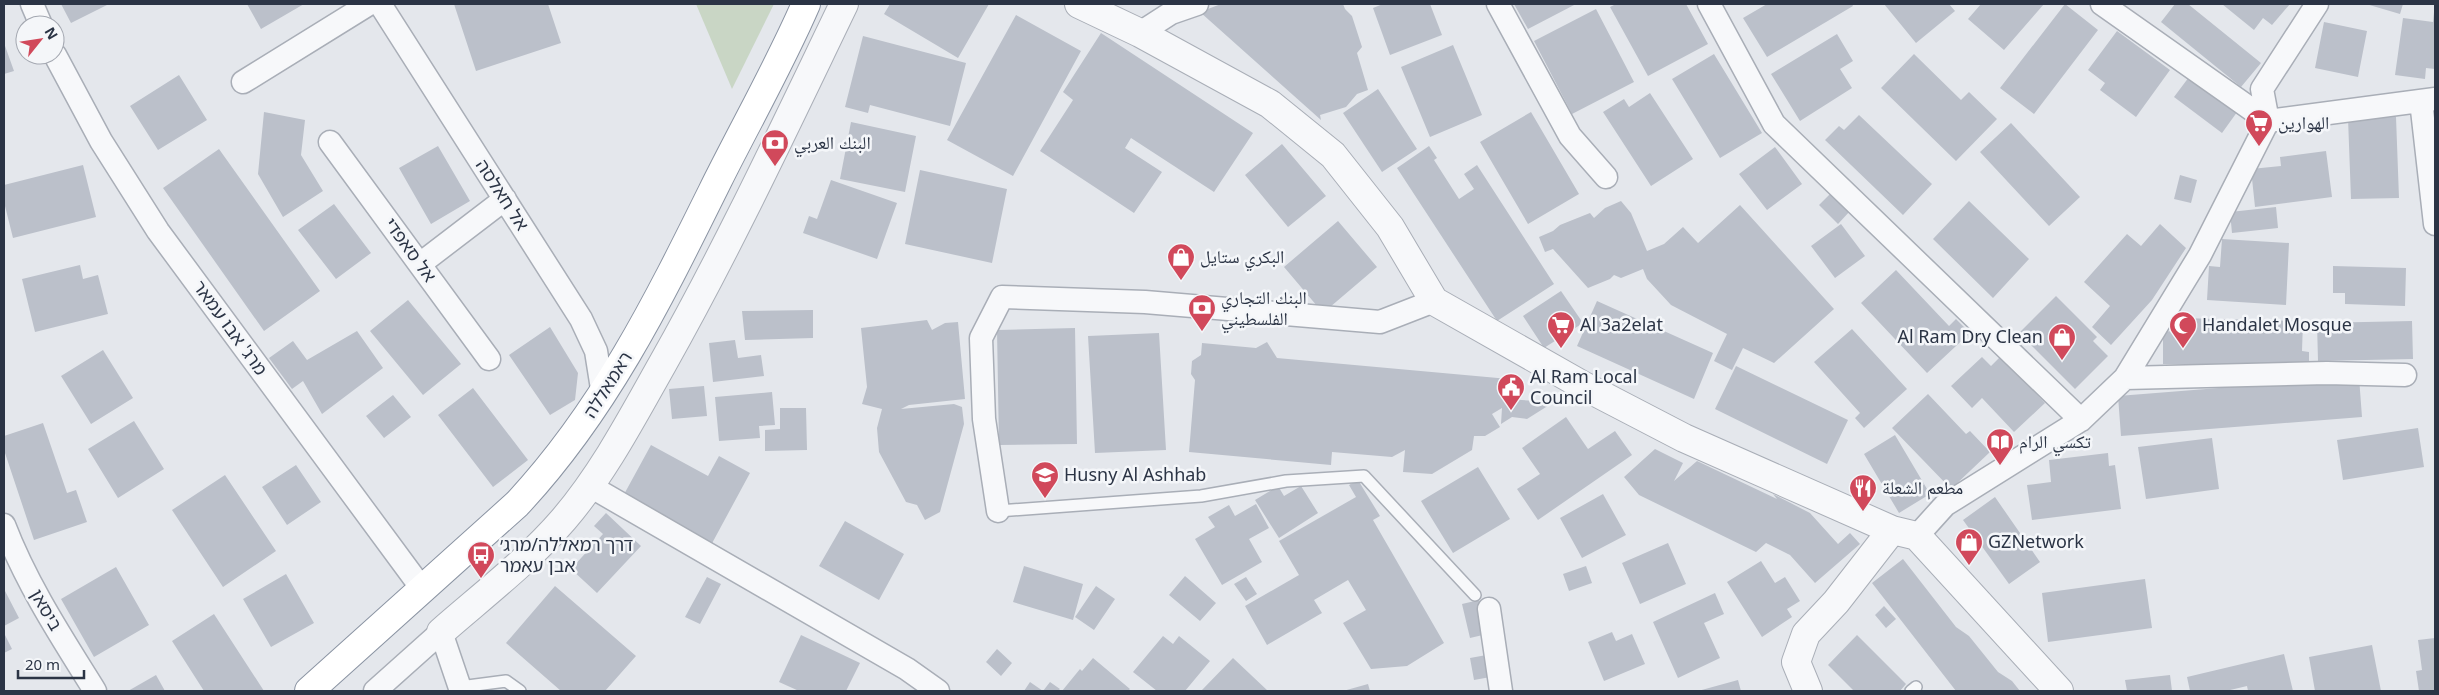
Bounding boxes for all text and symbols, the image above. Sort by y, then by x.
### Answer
north arrow [15,15,65,65]
text: N [41,24,63,43]
supermarket icon: الهوارين [2244,108,2274,147]
place label: الهوارين [2278,110,2329,134]
bank icon: البنك العربي [760,128,790,167]
place label: البنك العربي [794,130,871,158]
street label: אל חאלסה [471,154,535,235]
street label: אל סאפדי [379,212,442,286]
shop icon: البكري ستايل [1166,242,1196,281]
place label: البكري ستايل [1200,244,1284,272]
street label: מרג' אבו עמאר [188,275,273,380]
place label: البنك التجاري الفلسطيني [1221,285,1307,334]
bank icon: البنك التجاري الفلسطيني [1187,293,1217,332]
supermarket icon: Al 3a2elat [1546,310,1576,349]
mosque icon: Handalet Mosque [2168,310,2198,349]
place label: Al 3a2elat [1580,312,1663,336]
place label: Handalet Mosque [2202,312,2352,336]
shop icon: Al Ram Dry Clean [2047,322,2077,361]
place label: Al Ram Dry Clean [1898,324,2043,348]
street label: ראמאללה [577,347,637,422]
place label: Al Ram Local Council [1530,364,1637,409]
public building icon: Al Ram Local Council [1496,372,1526,411]
library icon: تكسي الرام [1985,427,2015,466]
place label: تكسي الرام [2019,429,2091,457]
school or university icon: Husny Al Ashhab [1030,460,1060,499]
place label: Husny Al Ashhab [1064,462,1206,486]
restaurant icon: مطعم الشعلة [1848,473,1878,512]
place label: مطعم الشعلة [1882,475,1963,500]
shop icon: GZNetwork [1954,527,1984,566]
place label: GZNetwork [1988,529,2084,553]
place label: דרך רמאללה/מרג׳ אבן עאמר [500,532,634,577]
bus stop icon: דרך רמאללה/מרג׳ אבן עאמר [466,540,496,579]
street label: ביסאן [25,584,68,635]
scale bar [18,648,84,680]
text: 20 m [25,654,60,674]

